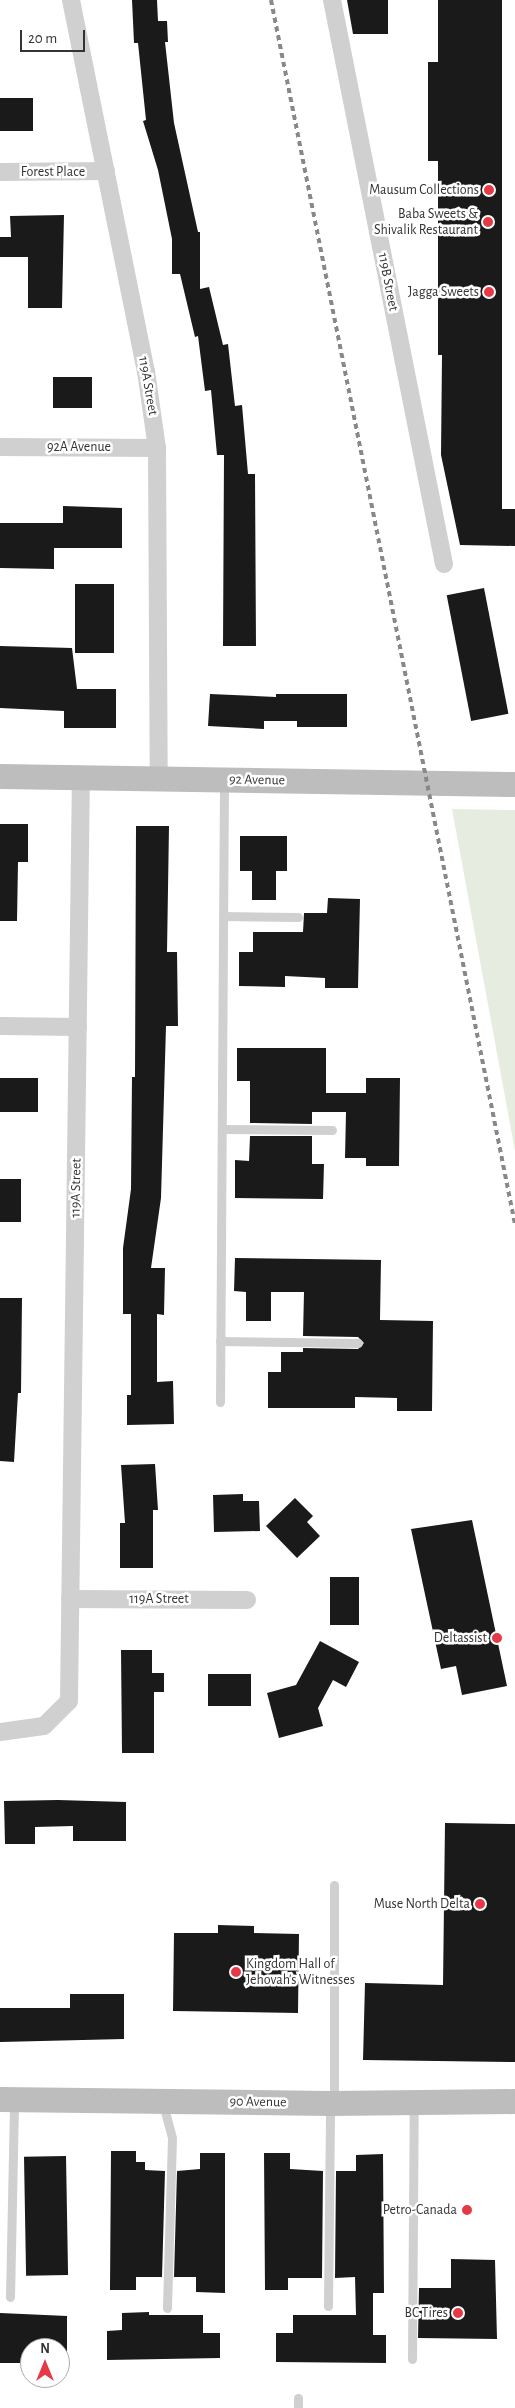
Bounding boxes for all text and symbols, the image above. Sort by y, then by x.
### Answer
scale bar [22,20,88,52]
text: 20 m [28,31,57,46]
street label: Forest Place [21,164,85,180]
place label: Mausum Collections [369,182,479,198]
marker: Mausum Collections [483,184,495,196]
place label: Baba Sweets & Shivalik Restaurant [374,206,478,238]
marker: Baba Sweets & Shivalik Restaurant [482,216,494,228]
street label: 119B Street [374,251,402,313]
place label: Jagga Sweets [408,284,479,300]
marker: Jagga Sweets [483,286,495,298]
street label: 119A Street [135,355,161,417]
street label: 92A Avenue [47,439,111,455]
street label: 92 Avenue [229,771,285,789]
street label: 119A Street [67,1158,85,1218]
street label: 119A Street [129,1591,189,1607]
place label: Deltassist [434,1630,487,1646]
marker: Deltassist [491,1632,503,1644]
place label: Muse North Delta [374,1896,470,1912]
marker: Muse North Delta [474,1898,486,1910]
place label: Kingdom Hall of Jehovah's Witnesses [246,1956,355,1988]
marker: Kingdom Hall of Jehovah's Witnesses [230,1966,242,1978]
street label: 90 Avenue [229,2093,287,2111]
place label: Petro-Canada [383,2202,457,2218]
marker: Petro-Canada [461,2204,473,2216]
place label: BC Tires [405,2305,448,2321]
marker: BC Tires [452,2307,464,2319]
north arrow [20,2338,70,2388]
text: N [40,2342,50,2356]

